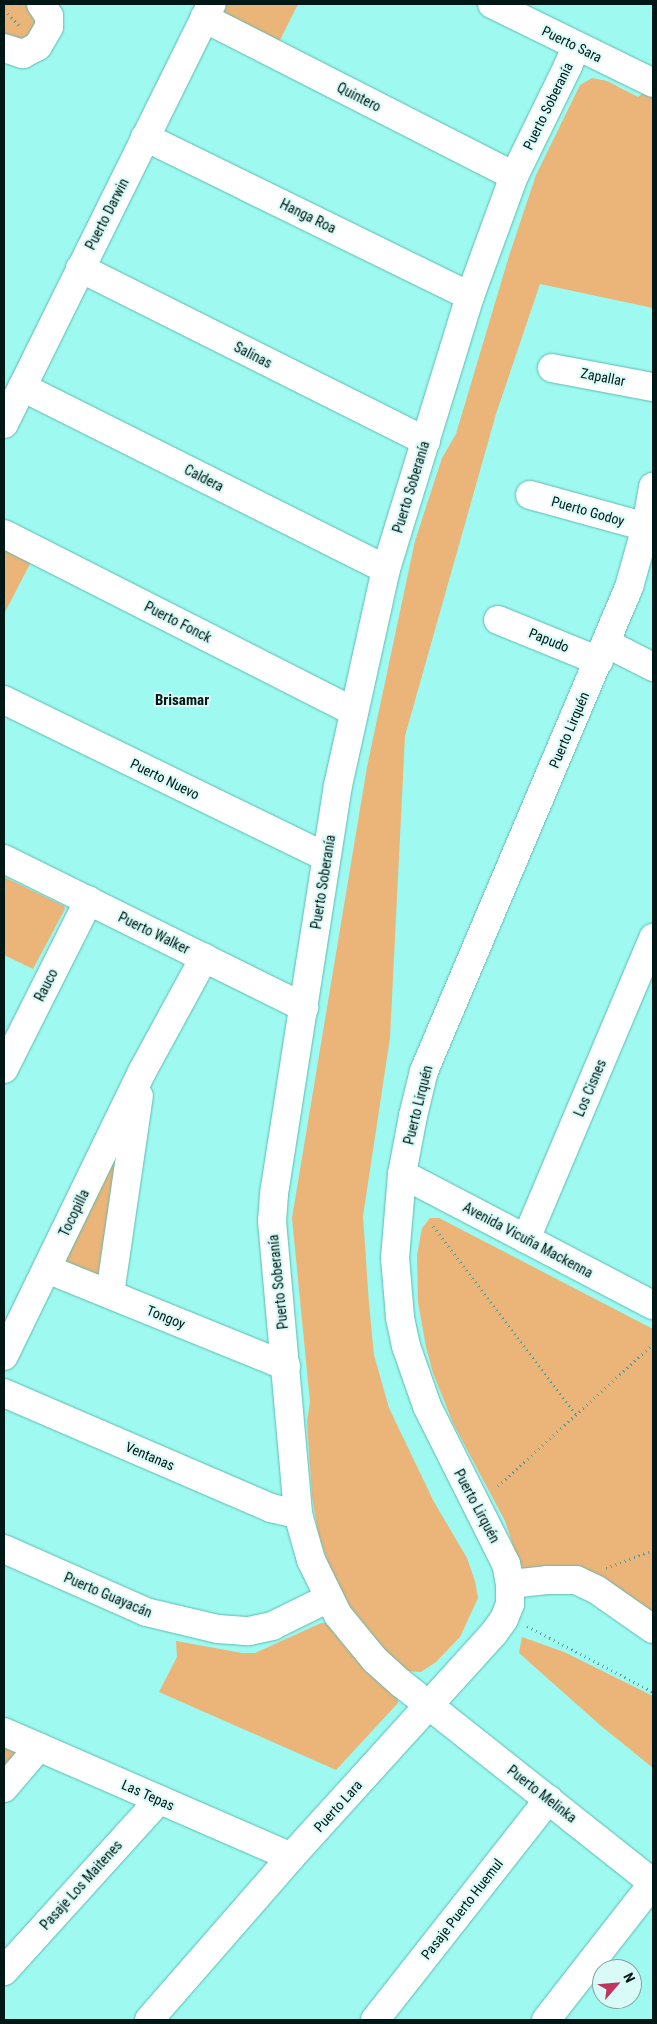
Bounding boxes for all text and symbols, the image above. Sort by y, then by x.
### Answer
street label: Puerto Sara [539,22,605,66]
street label: Puerto Soberanía [520,60,576,152]
street label: Quintero [334,79,384,115]
street label: Puerto Darwin [82,175,132,253]
street label: Hanga Roa [277,195,339,237]
street label: Salinas [231,338,275,372]
street label: Zapallar [579,364,627,390]
street label: Puerto Soberanía [389,439,433,535]
street label: Caldera [181,461,227,495]
street label: Puerto Godoy [550,493,626,529]
street label: Puerto Fonck [142,598,214,646]
street label: Papudo [526,624,572,656]
street label: Puerto Lirquén [545,689,593,771]
district label: Brisamar [155,692,209,710]
street label: Puerto Nuevo [128,755,202,803]
street label: Puerto Soberanía [307,834,339,930]
street label: Puerto Walker [116,909,192,957]
street label: Rauco [31,966,61,1004]
street label: Los Cisnes [570,1057,610,1119]
street label: Puerto Lirquén [400,1064,436,1146]
street label: Tocopilla [55,1187,93,1239]
street label: Avenida Vicuña Mackenna [460,1199,596,1281]
street label: Puerto Soberanía [265,1234,291,1330]
street label: Tongoy [144,1302,188,1332]
street label: Ventanas [123,1438,177,1474]
street label: Puerto Lirquén [451,1466,503,1546]
street label: Puerto Guayacán [61,1569,155,1621]
street label: Puerto Melinka [504,1762,580,1826]
street label: Las Tepas [119,1776,177,1814]
street label: Puerto Lara [310,1777,366,1835]
street label: Pasaje Los Maitenes [36,1837,126,1933]
street label: Pasaje Puerto Huemul [418,1855,506,1963]
north arrow [592,1959,642,2009]
text: N [620,1970,639,1985]

